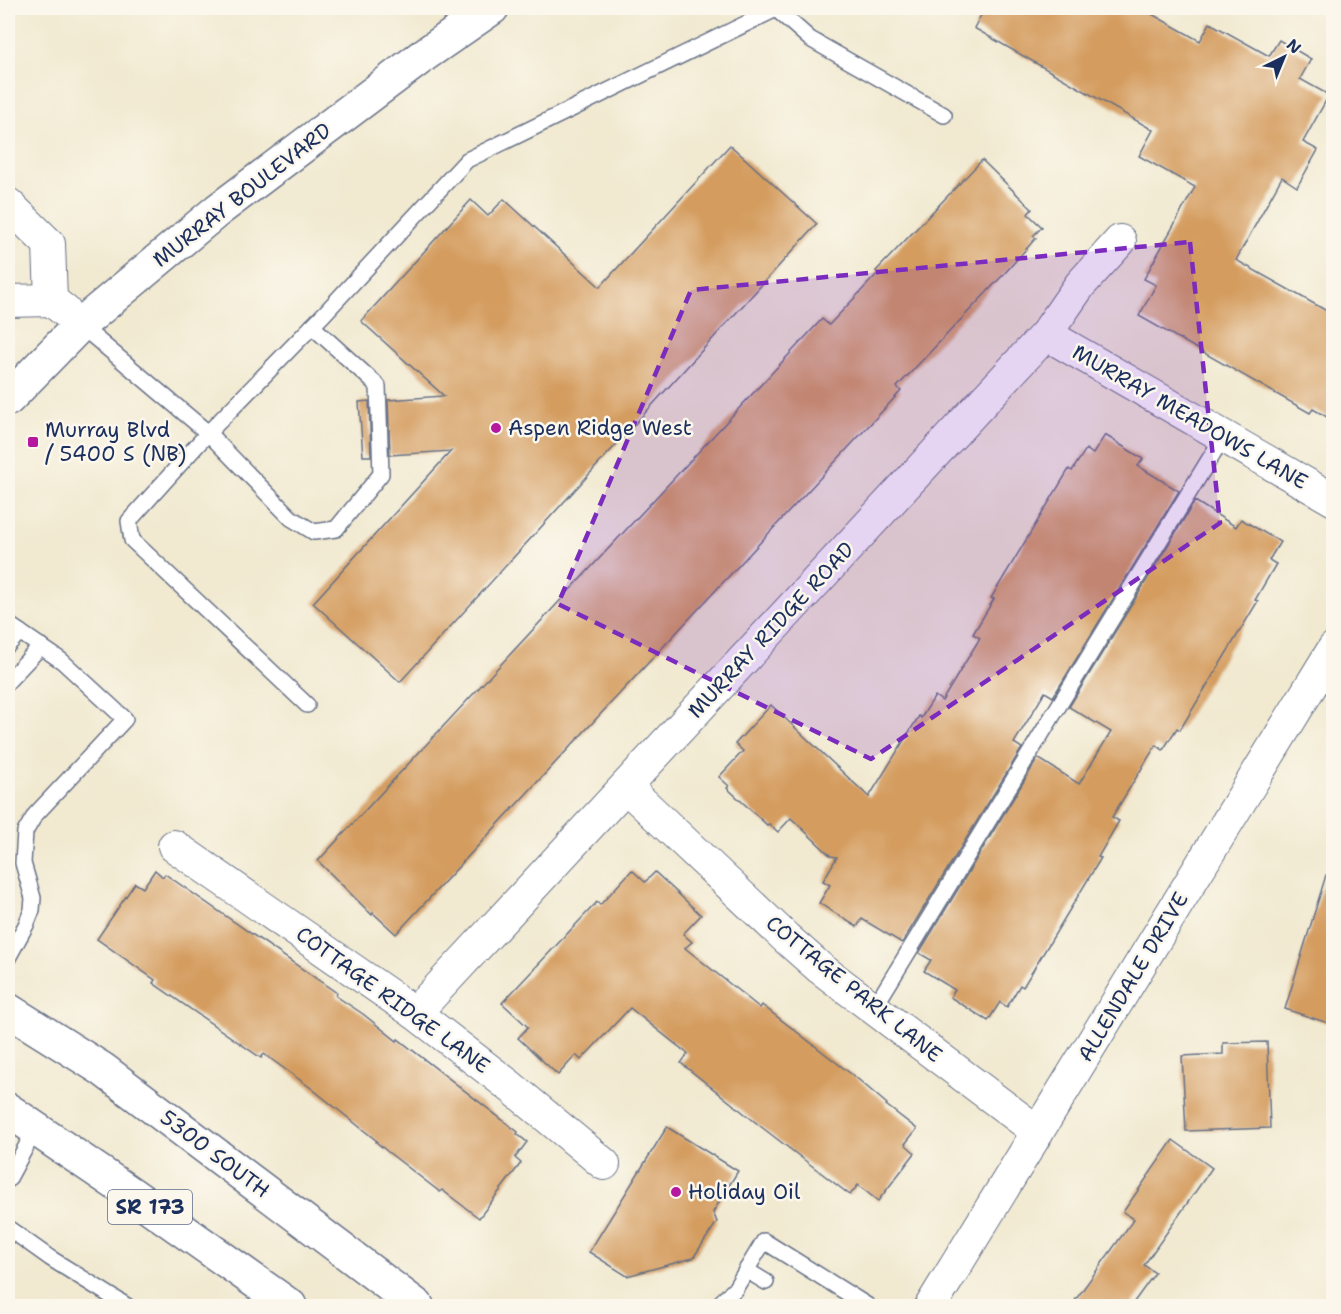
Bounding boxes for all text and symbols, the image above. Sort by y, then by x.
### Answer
north arrow [1254,27,1314,87]
text: N [1282,34,1306,58]
street label: MURRAY BOULEVARD [147,116,337,274]
street label: MURRAY MEADOWS LANE [1067,338,1313,496]
place label: Aspen Ridge West [508,414,692,442]
place label: Murray Blvd / 5400 S (NB) [45,416,186,468]
marker: Aspen Ridge West [489,421,503,435]
marker: Murray Blvd / 5400 S (NB) [26,435,40,449]
street label: MURRAY RIDGE ROAD [682,536,860,724]
street label: ALLENDALE DRIVE [1071,887,1195,1067]
street label: COTTAGE PARK LANE [760,909,948,1069]
street label: COTTAGE RIDGE LANE [290,920,496,1080]
street label: 5300 SOUTH [155,1104,275,1204]
place label: Holiday Oil [688,1178,801,1206]
marker: Holiday Oil [669,1185,683,1199]
road number: SR 173 [108,1190,192,1224]

